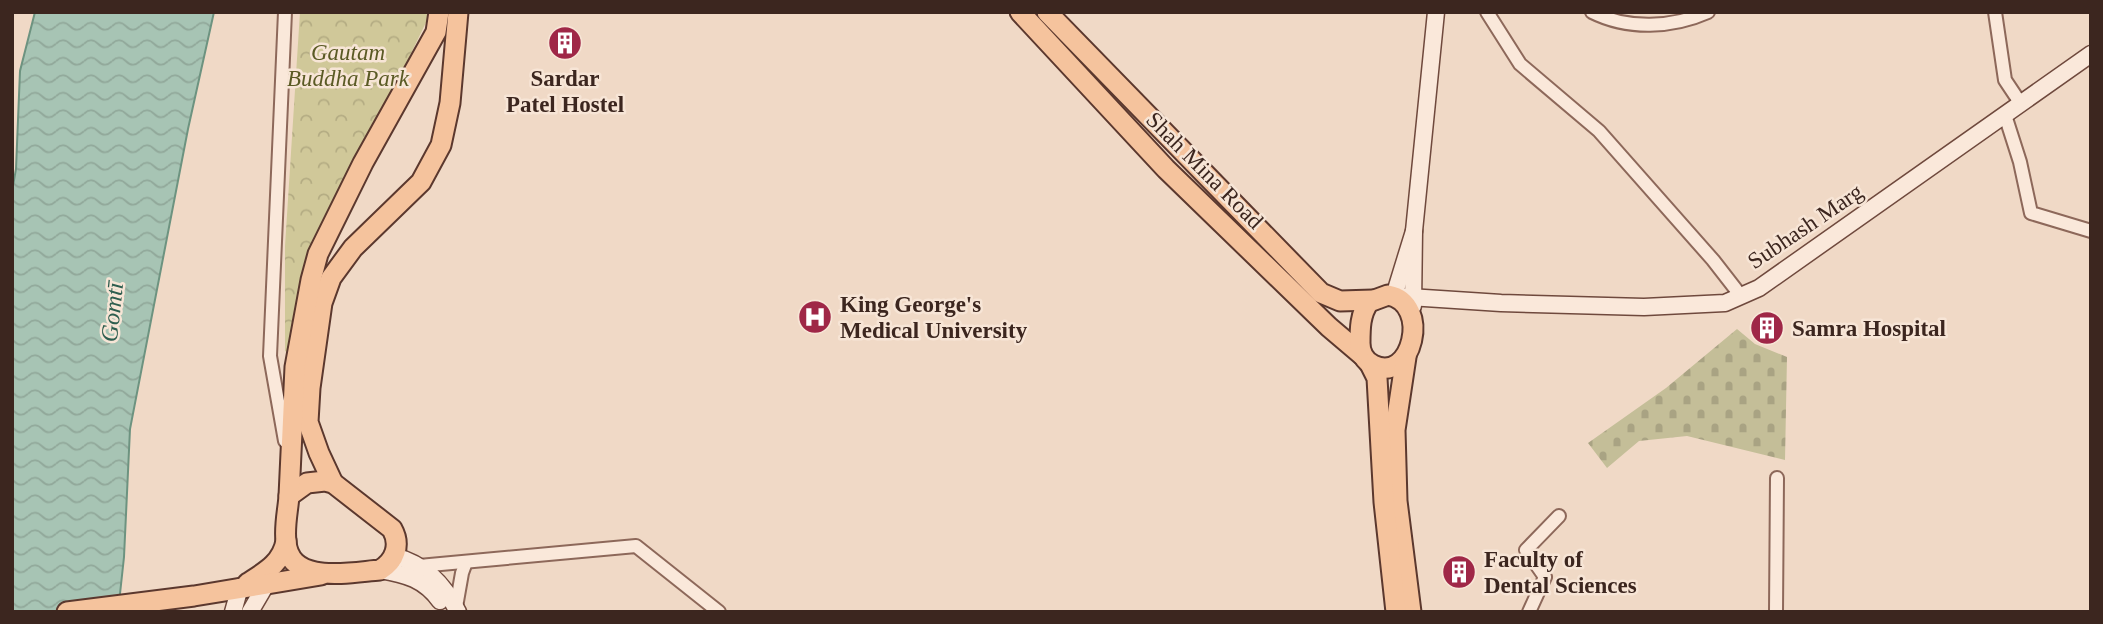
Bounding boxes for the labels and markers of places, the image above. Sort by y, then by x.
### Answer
building icon: Sardar Patel Hostel [546,24,584,62]
place label: Sardar Patel Hostel [506,66,624,117]
place label: King George's Medical University [840,292,1028,343]
hospital icon: King George's Medical University [796,298,834,336]
building icon: Samra Hospital [1748,309,1786,347]
place label: Samra Hospital [1792,316,1946,341]
place label: Faculty of Dental Sciences [1484,547,1637,598]
building icon: Faculty of Dental Sciences [1440,553,1478,591]

